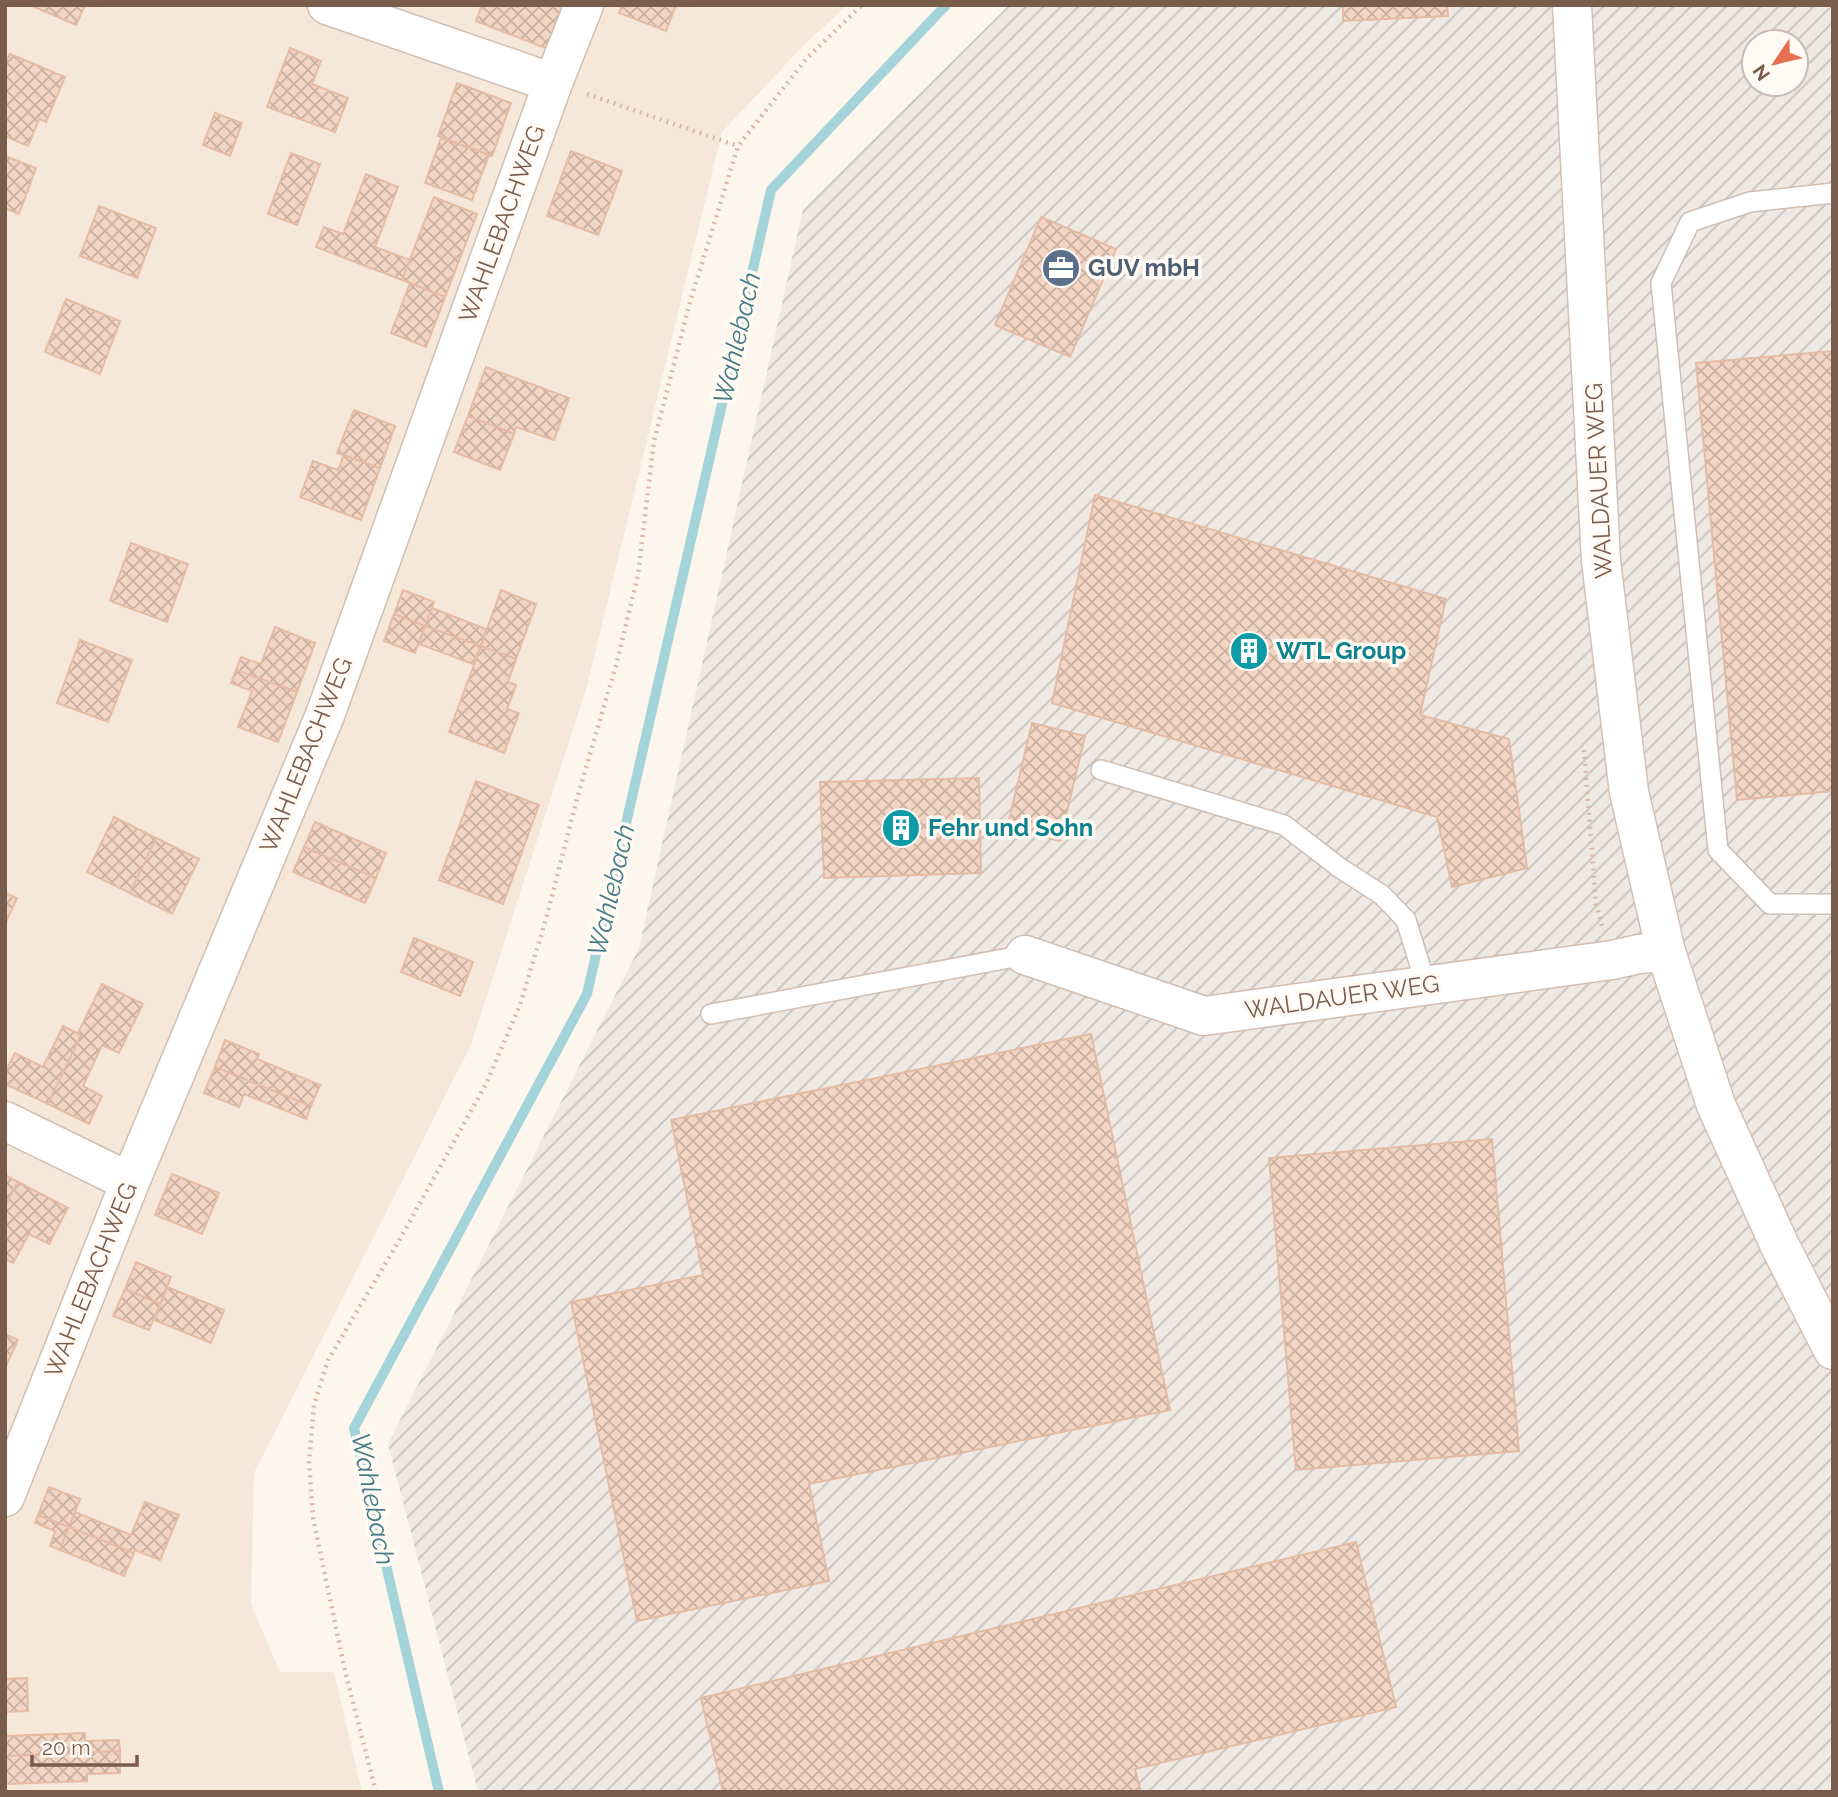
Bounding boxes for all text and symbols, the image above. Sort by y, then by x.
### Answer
north arrow [1740,28,1810,98]
text: N [1748,61,1774,85]
street label: WAHLEBACHWEG [452,121,551,327]
office icon: GUV mbH [1040,247,1082,289]
place label: GUV mbH [1088,253,1200,282]
water label: Wahlebach [707,269,767,407]
street label: WALDAUER WEG [1579,382,1618,580]
building icon: WTL Group [1228,630,1270,672]
place label: WTL Group [1276,636,1406,665]
street label: WAHLEBACHWEG [253,653,358,857]
building icon: Fehr und Sohn [880,807,922,849]
place label: Fehr und Sohn [928,813,1093,842]
water label: Wahlebach [581,821,641,959]
street label: WALDAUER WEG [1243,968,1441,1025]
street label: WAHLEBACHWEG [38,1178,143,1382]
water label: Wahlebach [345,1430,401,1568]
scale bar [32,1724,136,1768]
text: 20 m [42,1735,90,1760]

